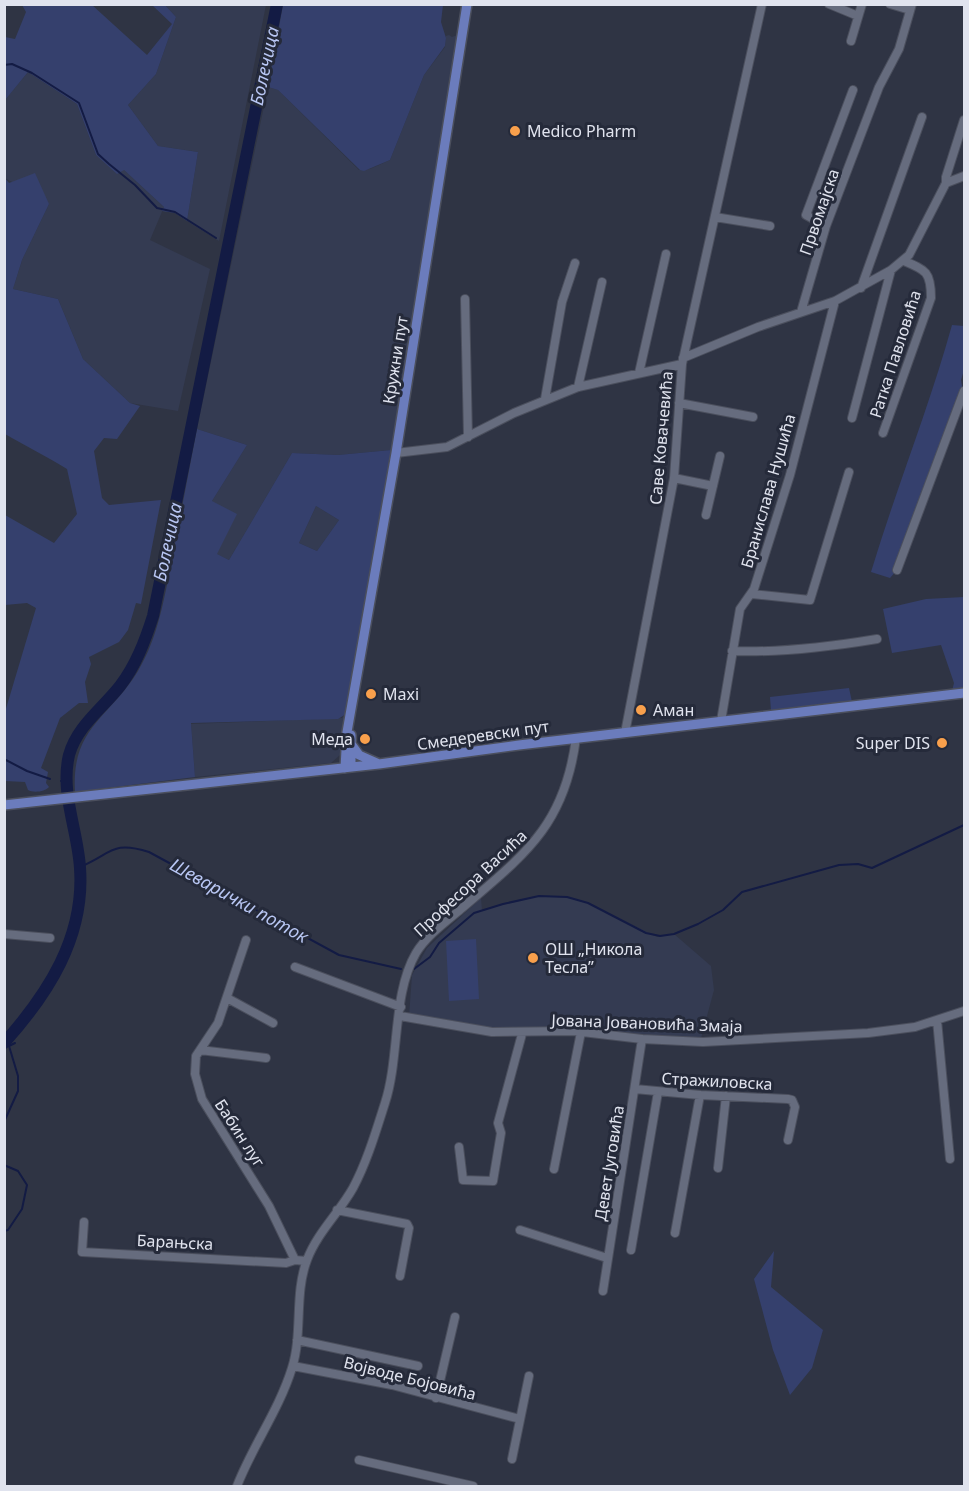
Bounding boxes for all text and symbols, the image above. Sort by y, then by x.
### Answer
water label: Болечица [244,24,284,107]
place label: Medico Pharm [527,120,636,142]
marker: Medico Pharm [508,124,522,138]
street label: Првомајска [794,166,844,258]
street label: Ратка Павловића [864,287,926,421]
street label: Кружни пут [377,314,413,406]
street label: Саве Ковачевића [644,370,678,506]
street label: Бранислава Нушића [735,411,801,571]
water label: Болечица [147,500,187,583]
place label: Maxi [383,683,419,705]
marker: Maxi [364,687,378,701]
place label: Аман [653,699,694,721]
marker: Аман [634,703,648,717]
street label: Смедеревски пут [416,715,551,755]
place label: Меда [311,728,353,750]
marker: Меда [358,732,372,746]
place label: Super DIS [856,732,930,754]
marker: Super DIS [935,736,949,750]
street label: Професора Васића [409,825,531,941]
water label: Шеварички поток [166,852,314,949]
place label: ОШ „Никола Тесла” [545,938,642,978]
marker: ОШ „Никола Тесла” [526,951,540,965]
street label: Јована Јовановића Змаја [549,1009,743,1037]
street label: Стражиловска [661,1067,773,1095]
street label: Бабин луг [210,1095,270,1171]
street label: Девет Југовића [589,1104,629,1222]
street label: Барањска [136,1229,214,1255]
street label: Војводе Бојовића [341,1351,479,1405]

